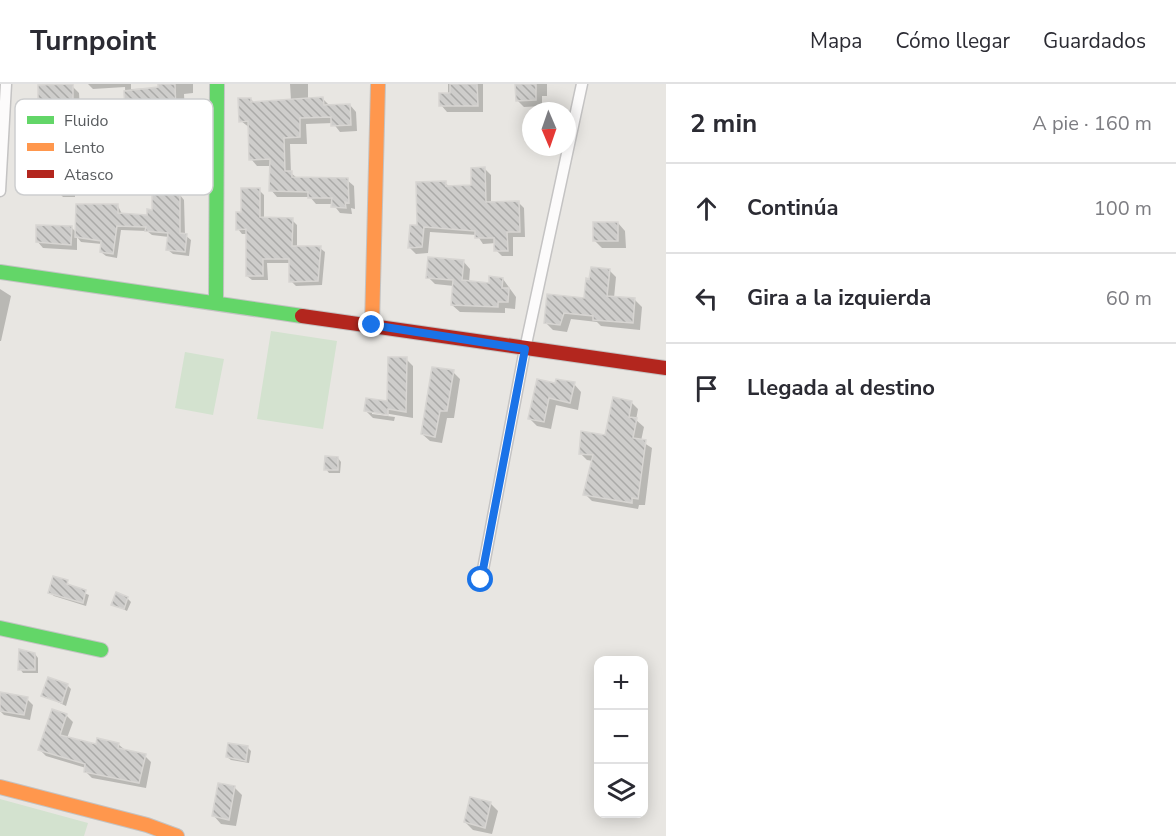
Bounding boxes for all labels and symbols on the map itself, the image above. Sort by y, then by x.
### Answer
legend [15,99,213,195]
north arrow [522,102,576,156]
text: Fluido [64,110,109,132]
text: Lento [64,137,105,159]
text: Atasco [64,164,113,186]
route end [358,311,384,337]
route start [467,566,493,592]

